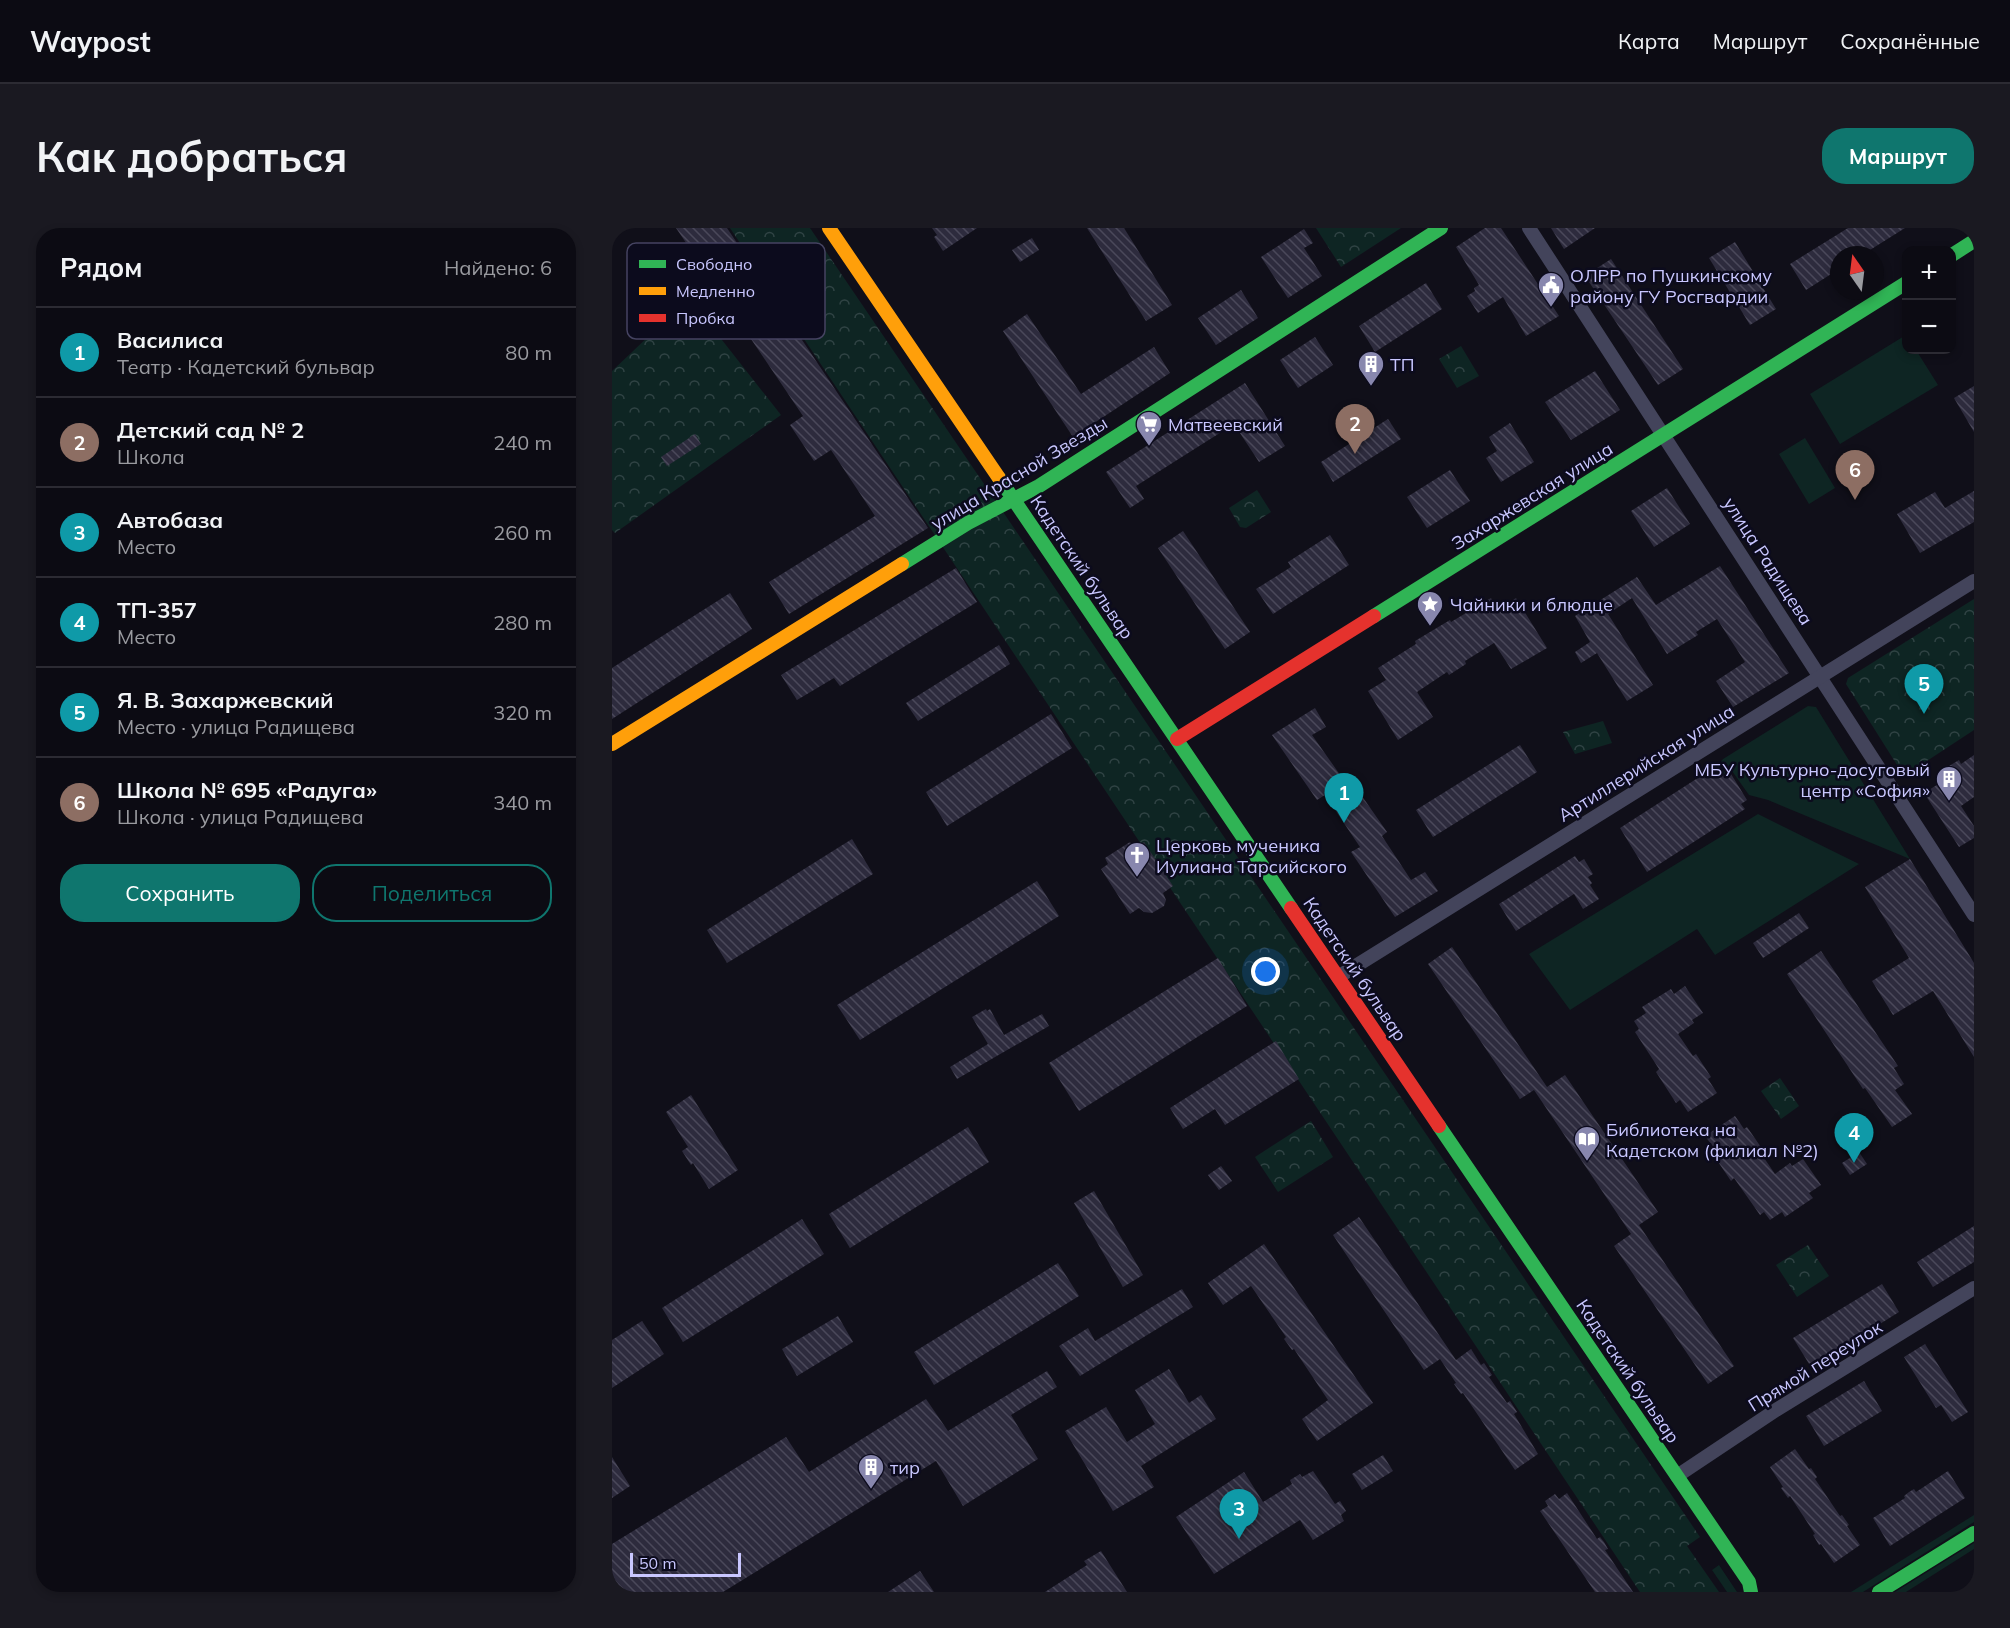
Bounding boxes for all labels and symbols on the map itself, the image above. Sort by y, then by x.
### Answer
legend [627,243,825,339]
north arrow [1830,246,1884,300]
text: Свободно [676,254,752,274]
place label: ОЛРР по Пушкинскому району ГУ Росгвардии [1570,264,1772,308]
public building icon: ОЛРР по Пушкинскому району ГУ Росгвардии [1536,270,1566,308]
text: Медленно [676,281,755,301]
text: Пробка [676,308,735,328]
building icon: ТП [1356,349,1386,387]
place label: ТП [1390,353,1415,376]
pin: 2 [1336,404,1374,454]
supermarket icon: Матвеевский [1134,409,1164,447]
street label: улица Красной Звезды [926,411,1112,535]
place label: Матвеевский [1168,413,1283,436]
street label: Захаржевская улица [1447,437,1617,555]
pin: 6 [1836,450,1874,500]
street label: Кадетский бульвар [1025,491,1139,643]
street label: улица Радищева [1718,493,1818,629]
place icon: Чайники и блюдце [1415,589,1445,627]
place label: Чайники и блюдце [1450,593,1613,616]
pin: 5 [1904,664,1944,714]
street label: Артиллерийская улица [1554,699,1738,827]
place label: МБУ Культурно-досуговый центр «София» [1695,758,1930,802]
building icon: МБУ Культурно-досуговый центр «София» [1934,764,1964,802]
pin: 1 [1324,774,1364,823]
place label: Церковь мученика Иулиана Тарсийского [1156,834,1347,878]
church icon: Церковь мученика Иулиана Тарсийского [1122,840,1152,878]
street label: Кадетский бульвар [1298,893,1412,1045]
your location [1251,957,1280,986]
pin: 4 [1834,1114,1874,1163]
place label: Библиотека на Кадетском (филиал №2) [1606,1118,1819,1162]
library icon: Библиотека на Кадетском (филиал №2) [1572,1124,1602,1162]
street label: Кадетский бульвар [1571,1295,1685,1447]
street label: Прямой переулок [1744,1315,1887,1417]
building icon: тир [856,1452,886,1490]
place label: тир [890,1456,920,1479]
pin: 3 [1220,1490,1258,1539]
scale bar [630,1550,741,1578]

